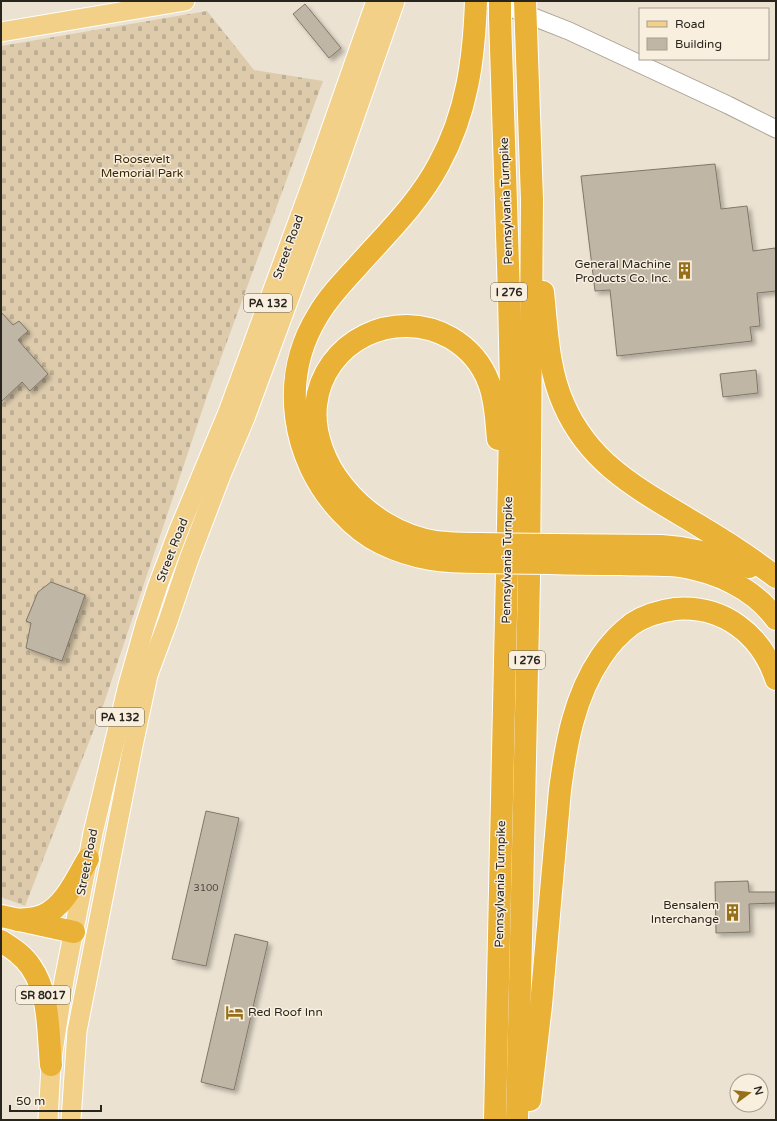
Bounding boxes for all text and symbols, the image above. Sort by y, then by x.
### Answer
legend [639,8,769,60]
text: Road [675,17,705,31]
text: Building [675,37,722,51]
street label: Pennsylvania Turnpike [497,137,515,265]
park label: Roosevelt Memorial Park [101,152,184,180]
street label: Street Road [270,213,306,281]
place label: General Machine Products Co. Inc. [574,257,671,285]
building icon: General Machine Products Co. Inc. [674,261,694,281]
road number: I 276 [491,283,527,301]
road number: PA 132 [244,294,292,312]
street label: Pennsylvania Turnpike [499,496,515,624]
street label: Street Road [153,516,191,584]
road number: I 276 [509,651,545,669]
road number: PA 132 [96,708,144,726]
street label: Pennsylvania Turnpike [492,820,508,948]
street label: Street Road [74,827,100,897]
house number: 3100 [193,882,219,894]
place label: Bensalem Interchange [651,898,719,926]
building icon: Bensalem Interchange [722,902,742,922]
road number: SR 8017 [16,986,70,1004]
hotel icon: Red Roof Inn [225,1002,245,1022]
place label: Red Roof Inn [248,1005,323,1019]
north arrow [729,1073,769,1113]
text: N [751,1085,766,1096]
scale bar [10,1087,101,1113]
text: 50 m [16,1094,45,1108]

